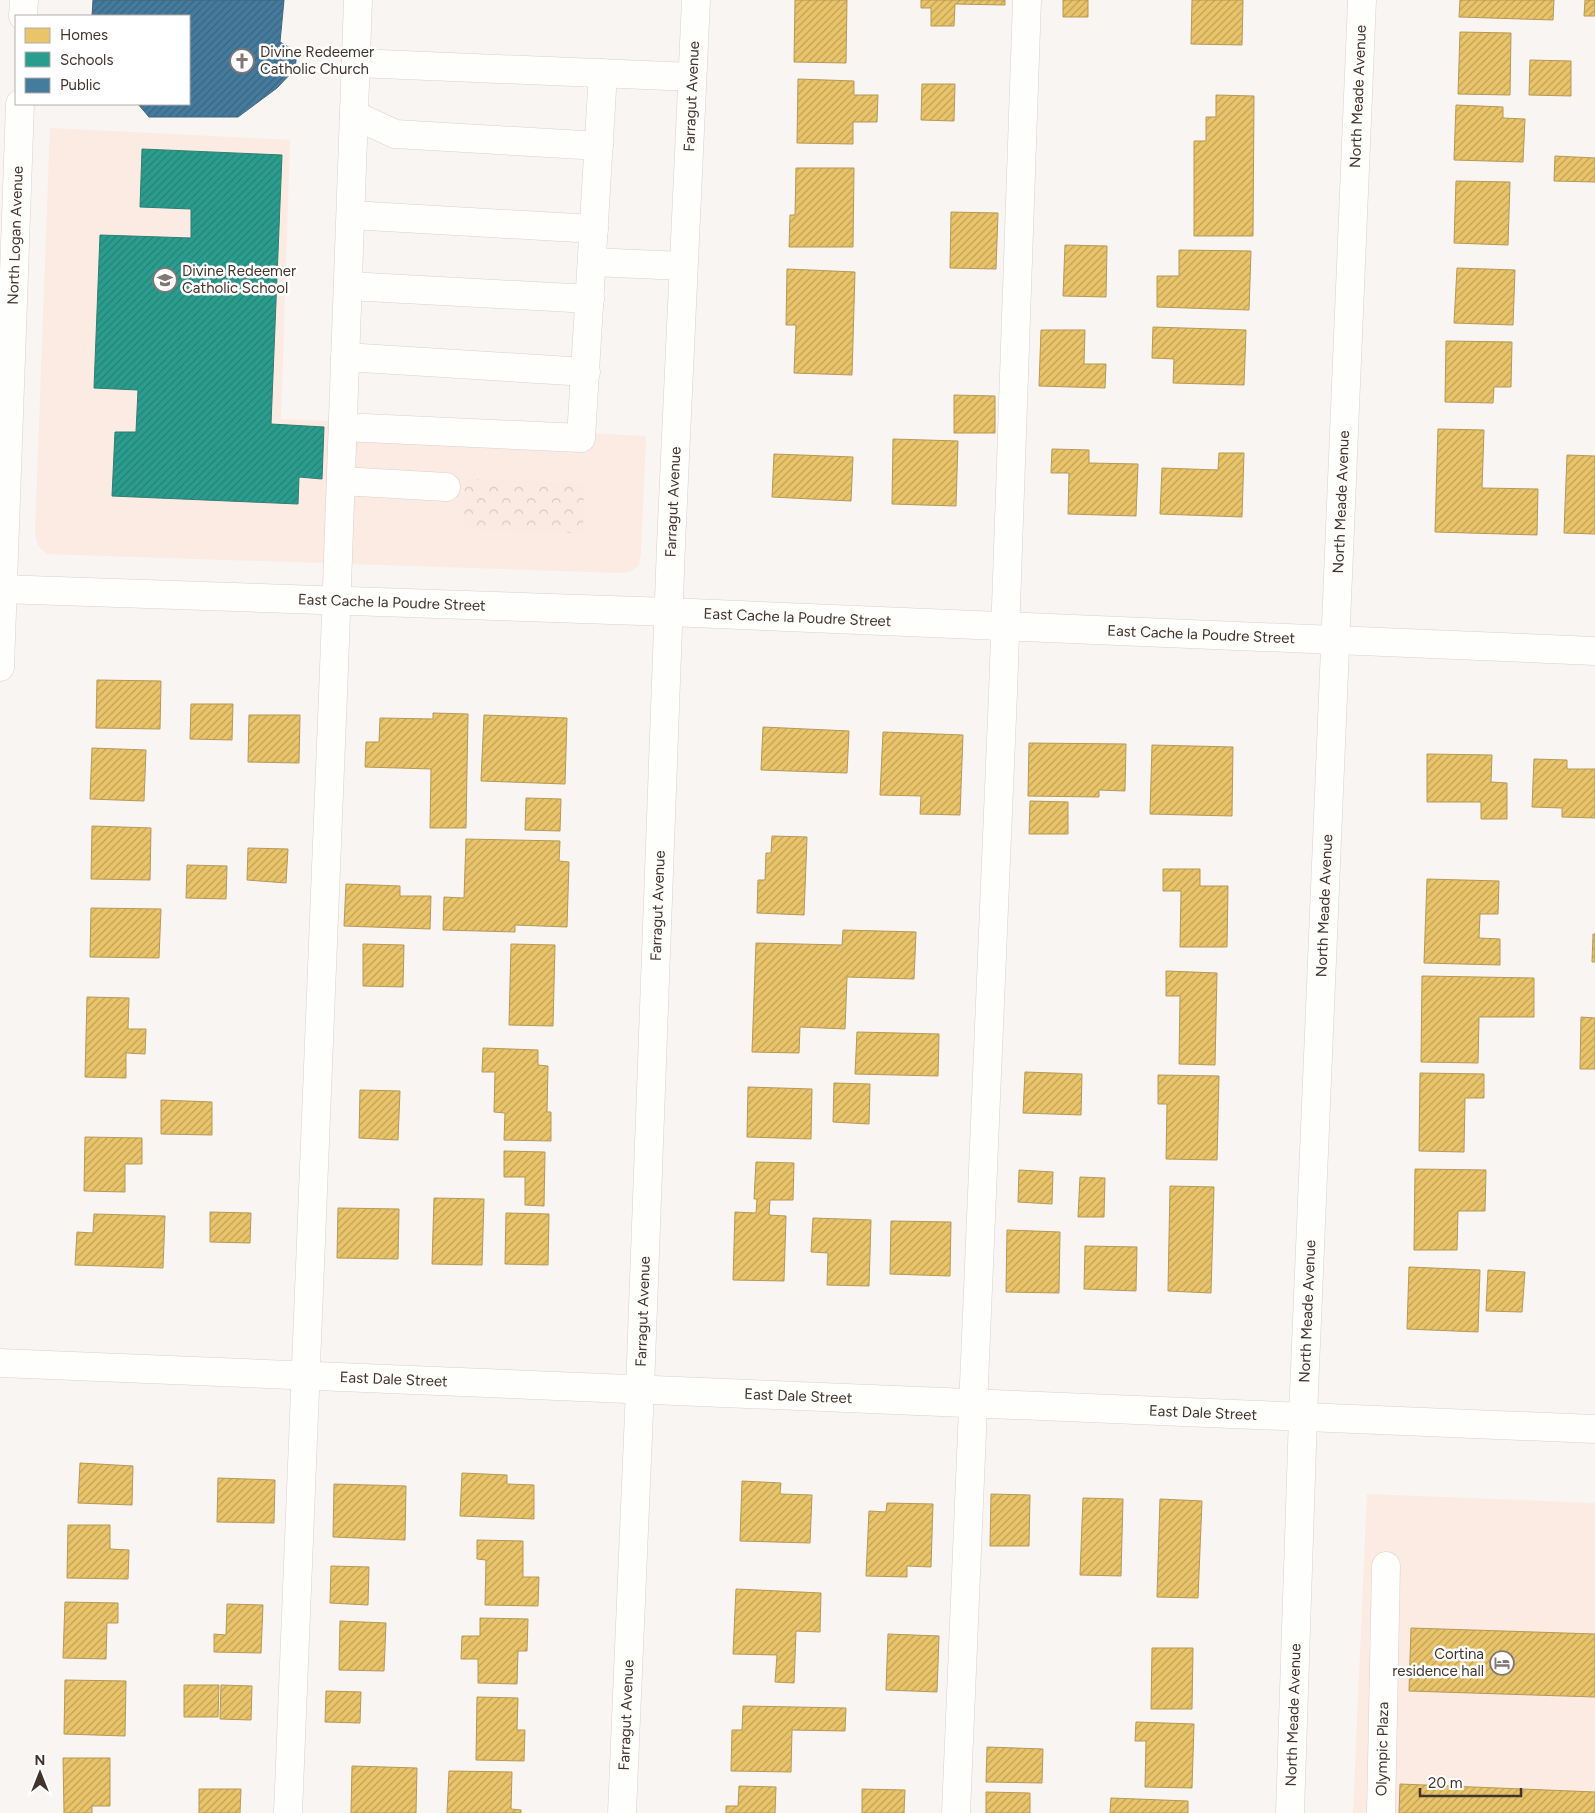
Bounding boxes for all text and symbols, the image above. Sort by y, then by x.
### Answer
legend [15,15,190,105]
street label: North Meade Avenue [1346,24,1370,168]
text: Homes [60,26,108,44]
street label: Farragut Avenue [680,41,703,152]
place label: Divine Redeemer Catholic Church [260,43,374,78]
church icon: Divine Redeemer Catholic Church [229,48,255,74]
text: Schools [60,51,113,69]
text: Public [60,76,101,94]
street label: North Logan Avenue [4,165,27,305]
place label: Divine Redeemer Catholic School [182,262,296,297]
school or university icon: Divine Redeemer Catholic School [152,267,178,293]
street label: North Meade Avenue [1329,430,1353,574]
street label: Farragut Avenue [662,446,685,558]
street label: East Cache la Poudre Street [298,590,486,615]
street label: East Cache la Poudre Street [703,604,892,630]
street label: East Cache la Poudre Street [1107,621,1296,647]
street label: North Meade Avenue [1312,834,1336,978]
street label: Farragut Avenue [647,850,669,961]
street label: North Meade Avenue [1295,1239,1319,1383]
street label: Farragut Avenue [632,1256,654,1367]
street label: East Dale Street [339,1368,448,1391]
street label: East Dale Street [744,1385,853,1407]
street label: East Dale Street [1149,1402,1258,1424]
street label: North Meade Avenue [1282,1643,1305,1787]
place label: Cortina residence hall [1392,1645,1484,1680]
hotel icon: Cortina residence hall [1489,1650,1515,1676]
street label: Farragut Avenue [615,1659,638,1771]
street label: Olympic Plaza [1372,1702,1392,1796]
north arrow [15,1748,65,1798]
text: N [35,1752,45,1769]
scale bar [1420,1766,1521,1798]
text: 20 m [1428,1774,1462,1792]

